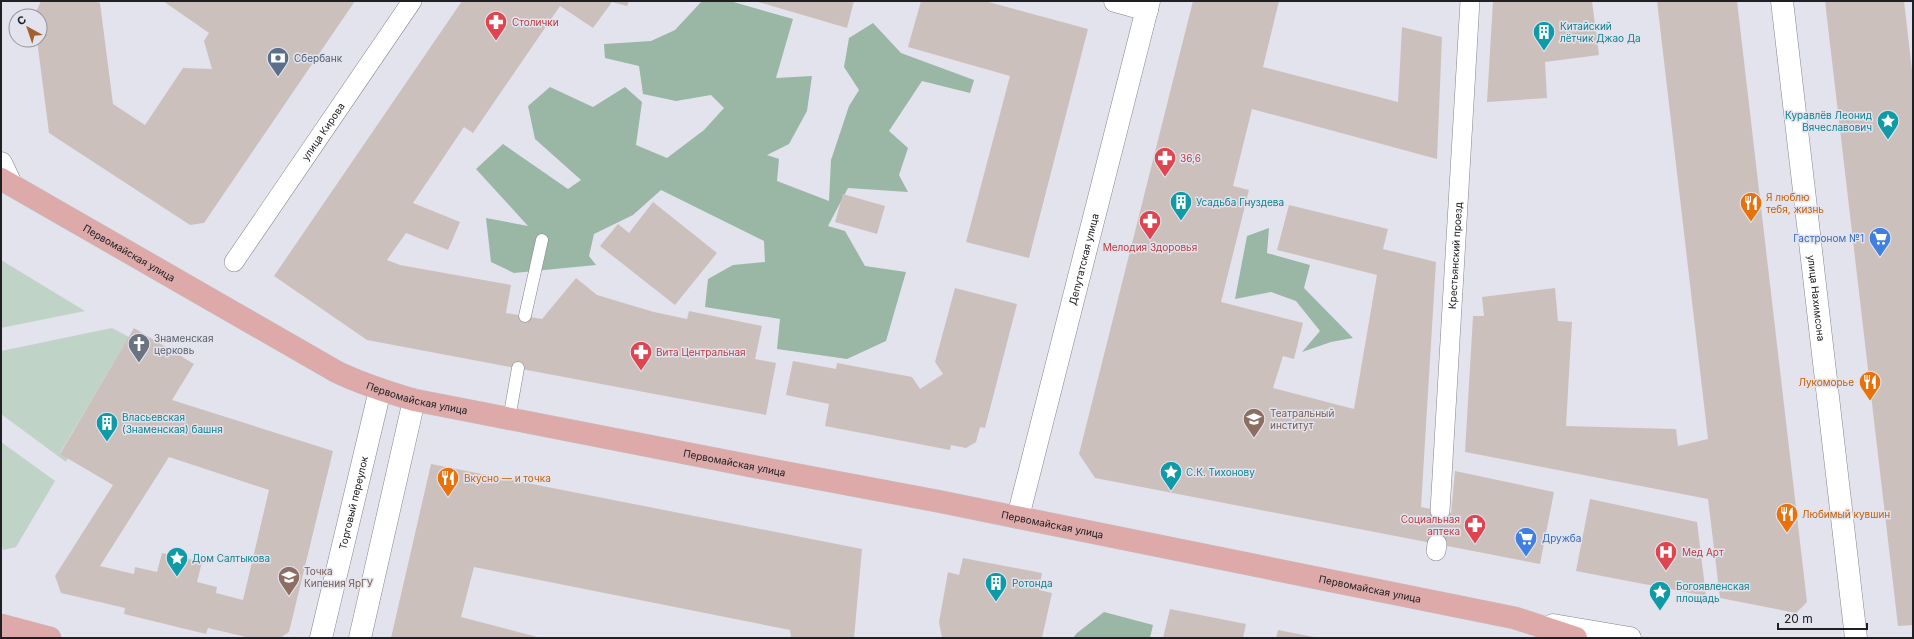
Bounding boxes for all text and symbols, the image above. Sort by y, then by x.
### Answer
north arrow [8,8,48,48]
pharmacy icon: Столички [483,9,509,42]
text: С [14,12,29,28]
place label: Столички [512,16,559,28]
building icon: Китайский лётчик Джао Да [1531,19,1557,52]
place label: Китайский лётчик Джао Да [1560,20,1641,44]
bank icon: Сбербанк [265,45,291,78]
place label: Сбербанк [294,52,343,64]
street label: улица Кирова [299,100,347,163]
place icon: Куравлёв Леонид Вячеславович [1875,108,1901,141]
place label: Куравлёв Леонид Вячеславович [1785,109,1872,133]
pharmacy icon: 36,6 [1152,145,1178,178]
place label: 36,6 [1180,152,1201,164]
building icon: Усадьба Гнуздева [1168,189,1194,222]
restaurant icon: Я люблю тебя, жизнь [1738,190,1764,223]
place label: Я люблю тебя, жизнь [1766,191,1824,215]
place label: Усадьба Гнуздева [1196,196,1284,208]
street label: Крестьянский проезд [1446,202,1464,309]
pharmacy icon: Мелодия Здоровья [1137,208,1163,241]
street label: Депутатская улица [1066,212,1101,306]
street label: Первомайская улица [81,222,177,284]
supermarket icon: Гастроном №1 [1867,225,1893,258]
place label: Гастроном №1 [1793,232,1864,244]
place label: Мелодия Здоровья [1103,241,1197,253]
street label: улица Нахимсона [1806,254,1827,342]
church icon: Знаменская церковь [126,331,152,364]
place label: Знаменская церковь [154,332,213,356]
pharmacy icon: Вита Центральная [628,339,654,372]
place label: Вита Центральная [656,346,746,358]
restaurant icon: Лукоморье [1857,369,1883,402]
place label: Лукоморье [1798,376,1854,388]
street label: Первомайская улица [365,379,469,416]
school or university icon: Театральный институт [1241,406,1267,439]
place label: Театральный институт [1270,407,1334,431]
building icon: Власьевская (Знаменская) башня [94,410,120,443]
place label: Власьевская (Знаменская) башня [122,411,223,435]
street label: Первомайская улица [682,447,787,478]
street label: Торговый переулок [336,454,370,551]
place icon: С.К. Тихонову [1158,459,1184,492]
restaurant icon: Вкусно — и точка [435,465,461,498]
place label: С.К. Тихонову [1186,466,1255,478]
place label: Вкусно — и точка [464,472,551,484]
restaurant icon: Любимый кувшин [1774,501,1800,534]
street label: Первомайская улица [1000,508,1105,541]
place label: Любимый кувшин [1802,508,1890,520]
pharmacy icon: Социальная аптека [1462,512,1488,545]
place label: Социальная аптека [1401,513,1460,537]
supermarket icon: Дружба [1513,525,1539,558]
place label: Дружба [1542,532,1581,544]
hospital icon: Мед Арт [1653,539,1679,572]
place icon: Дом Салтыкова [164,545,190,578]
place label: Мед Арт [1682,546,1724,558]
place label: Дом Салтыкова [192,552,270,564]
school or university icon: Точка Кипения ЯрГУ [276,564,302,597]
place label: Точка Кипения ЯрГУ [304,565,374,589]
building icon: Ротонда [983,570,1009,603]
street label: Первомайская улица [1318,572,1422,605]
place label: Ротонда [1012,577,1053,589]
place icon: Богоявленская площадь [1647,579,1673,612]
place label: Богоявленская площадь [1676,580,1750,604]
scale bar [1778,605,1867,631]
text: 20 m [1784,611,1813,626]

